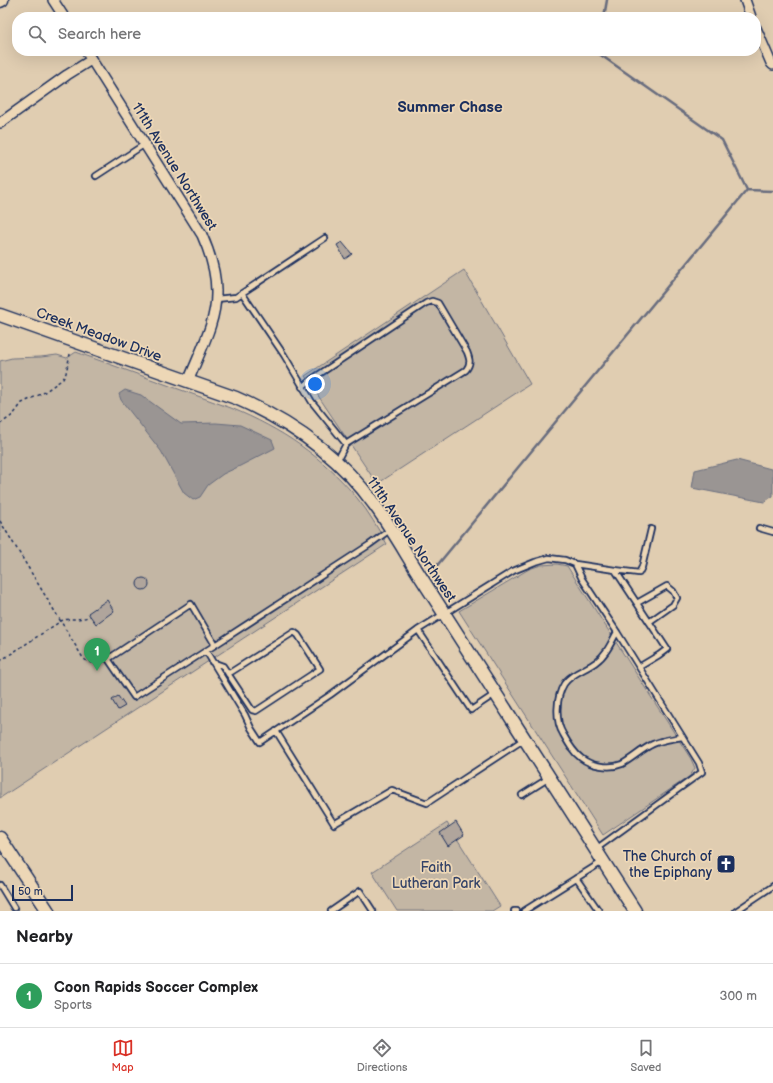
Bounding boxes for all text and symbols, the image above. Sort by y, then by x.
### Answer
search box [12,12,761,56]
icon: search [26,23,48,45]
text: Search here [58,25,141,44]
district label: Summer Chase [397,98,503,117]
street label: 111th Avenue Northwest [128,99,221,234]
street label: Creek Meadow Drive [34,304,164,365]
your location [305,374,325,394]
street label: 111th Avenue Northwest [363,473,460,606]
pin: 1 [84,638,110,671]
place label: The Church of the Epiphany [623,848,713,881]
church icon: The Church of the Epiphany [715,853,737,875]
park label: Faith Lutheran Park [392,859,480,892]
scale bar [12,883,73,902]
text: 50 m [18,885,43,898]
text: Nearby [16,927,73,947]
text: Coon Rapids Soccer Complex [54,978,258,997]
text: 1 [26,988,32,1004]
text: 300 m [719,988,757,1004]
text: Sports [54,997,92,1013]
tab: Map [112,1037,134,1074]
tab: Directions [357,1037,407,1074]
tab: Saved [631,1037,661,1074]

